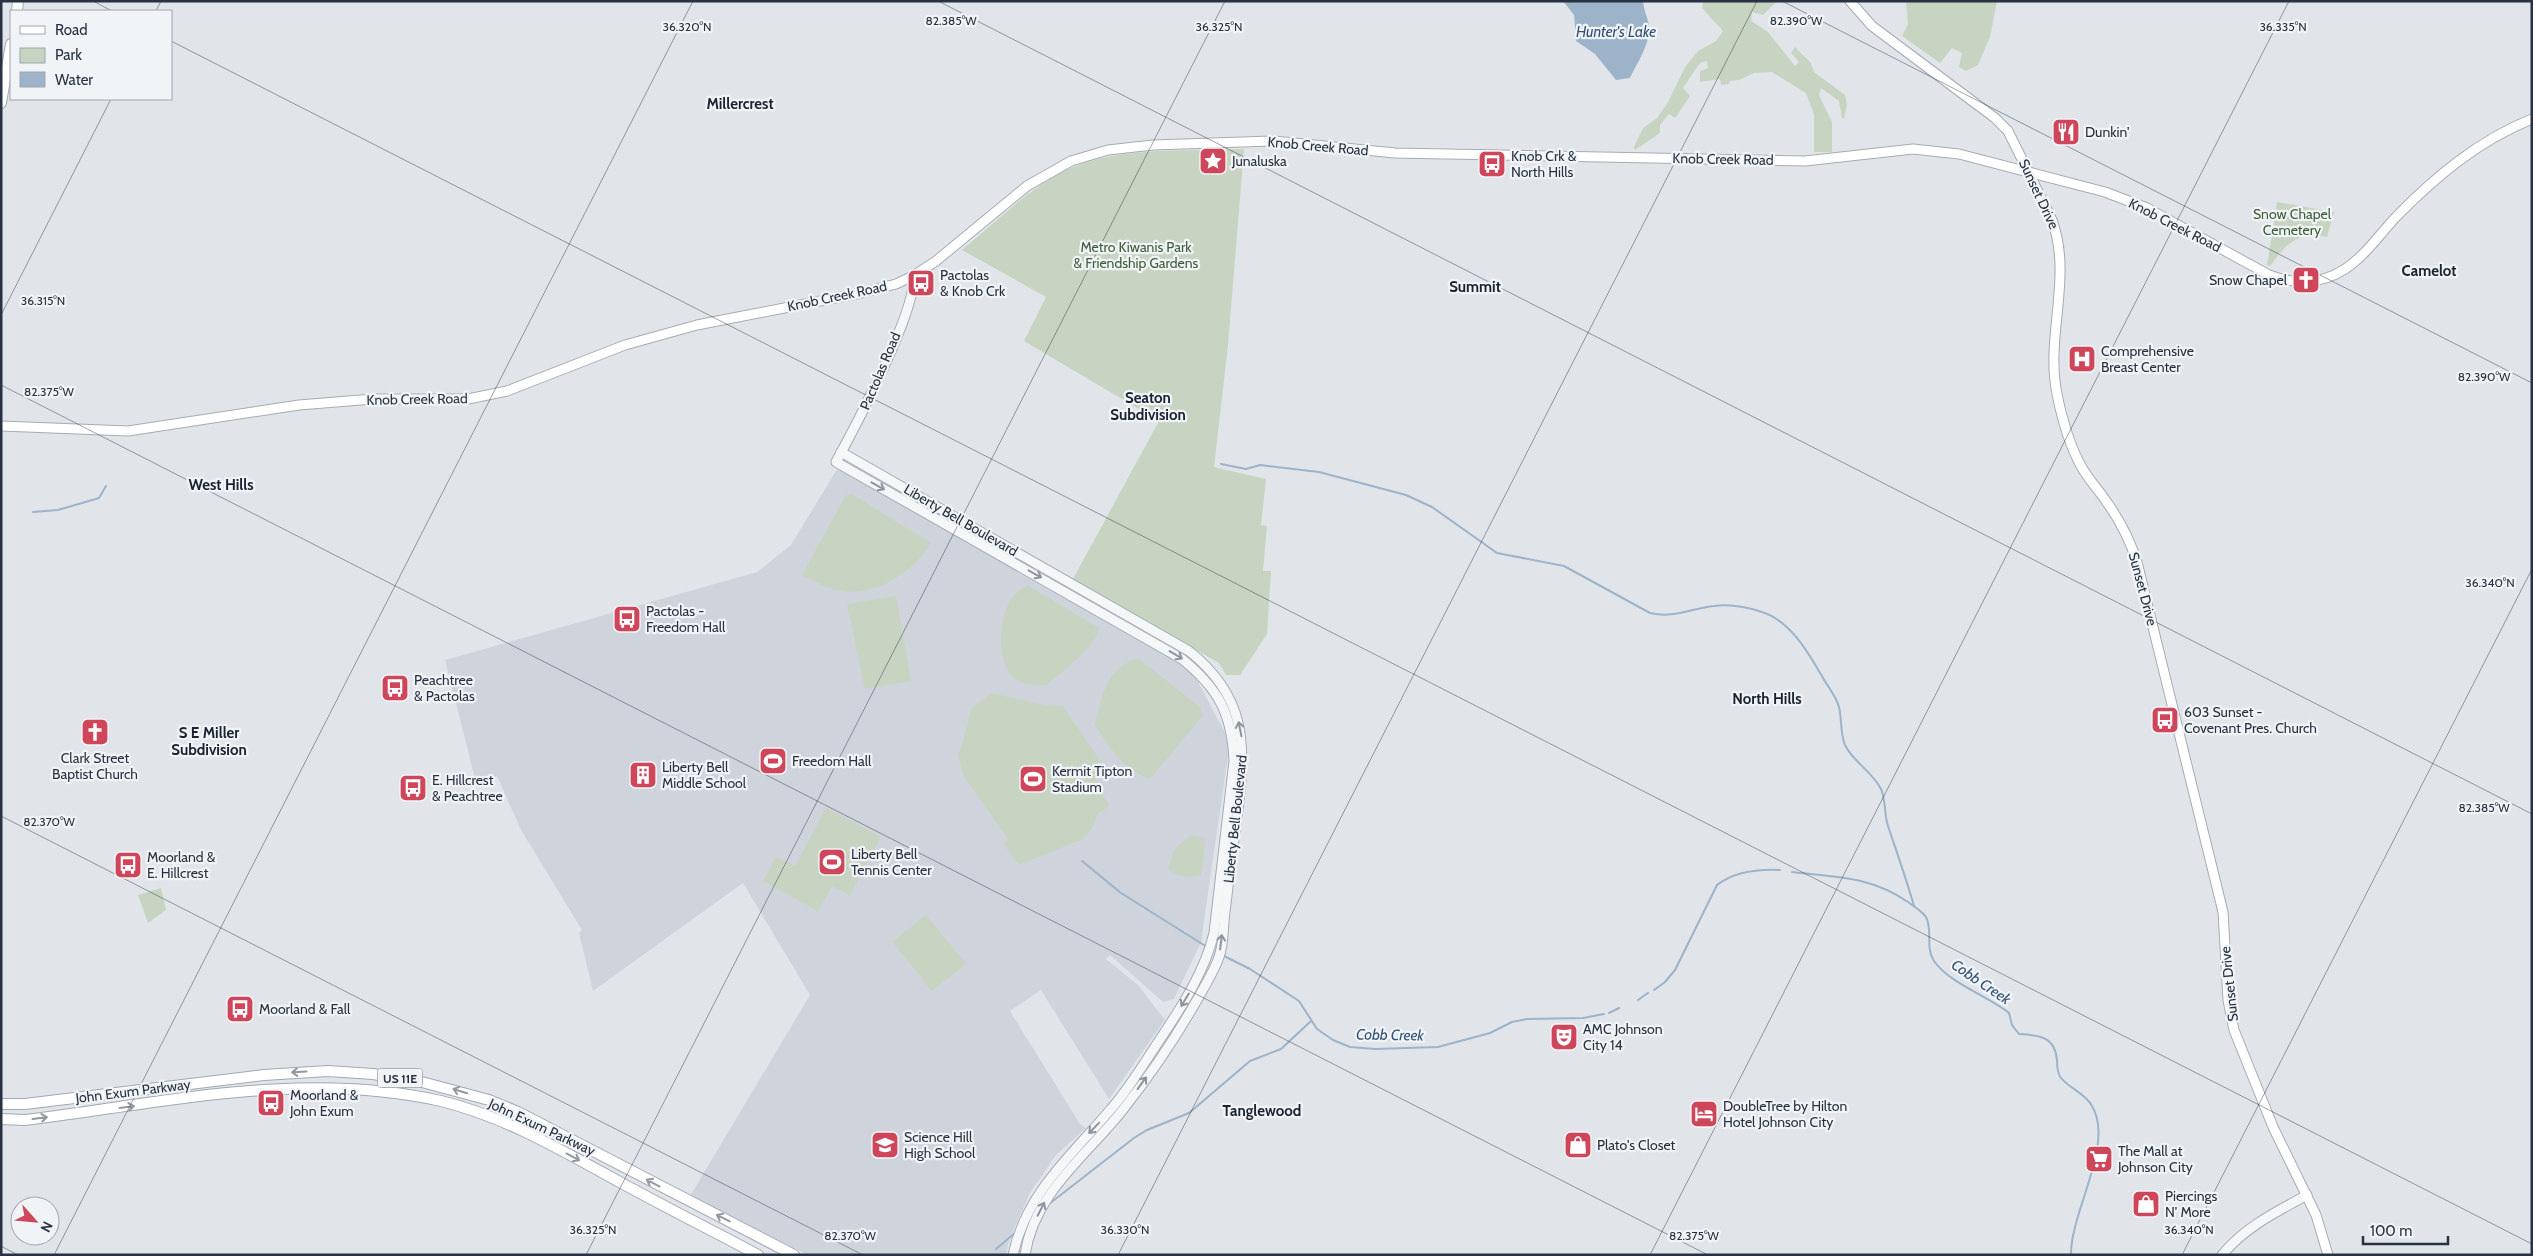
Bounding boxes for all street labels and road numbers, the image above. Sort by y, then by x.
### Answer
street label: Knob Creek Road [1267,133,1369,159]
street label: Knob Creek Road [1672,149,1774,169]
street label: Sunset Drive [2015,156,2063,232]
street label: Knob Creek Road [2126,194,2224,256]
street label: Knob Creek Road [786,277,888,315]
street label: Pactolas Road [856,329,904,413]
street label: Knob Creek Road [366,389,468,409]
street label: Liberty Bell Boulevard [901,480,1021,560]
street label: Sunset Drive [2125,550,2161,628]
street label: Liberty Bell Boulevard [1219,754,1251,884]
street label: Sunset Drive [2216,946,2242,1022]
road number: US 11E [378,1068,422,1088]
street label: John Exum Parkway [74,1075,191,1107]
street label: John Exum Parkway [485,1094,598,1160]

